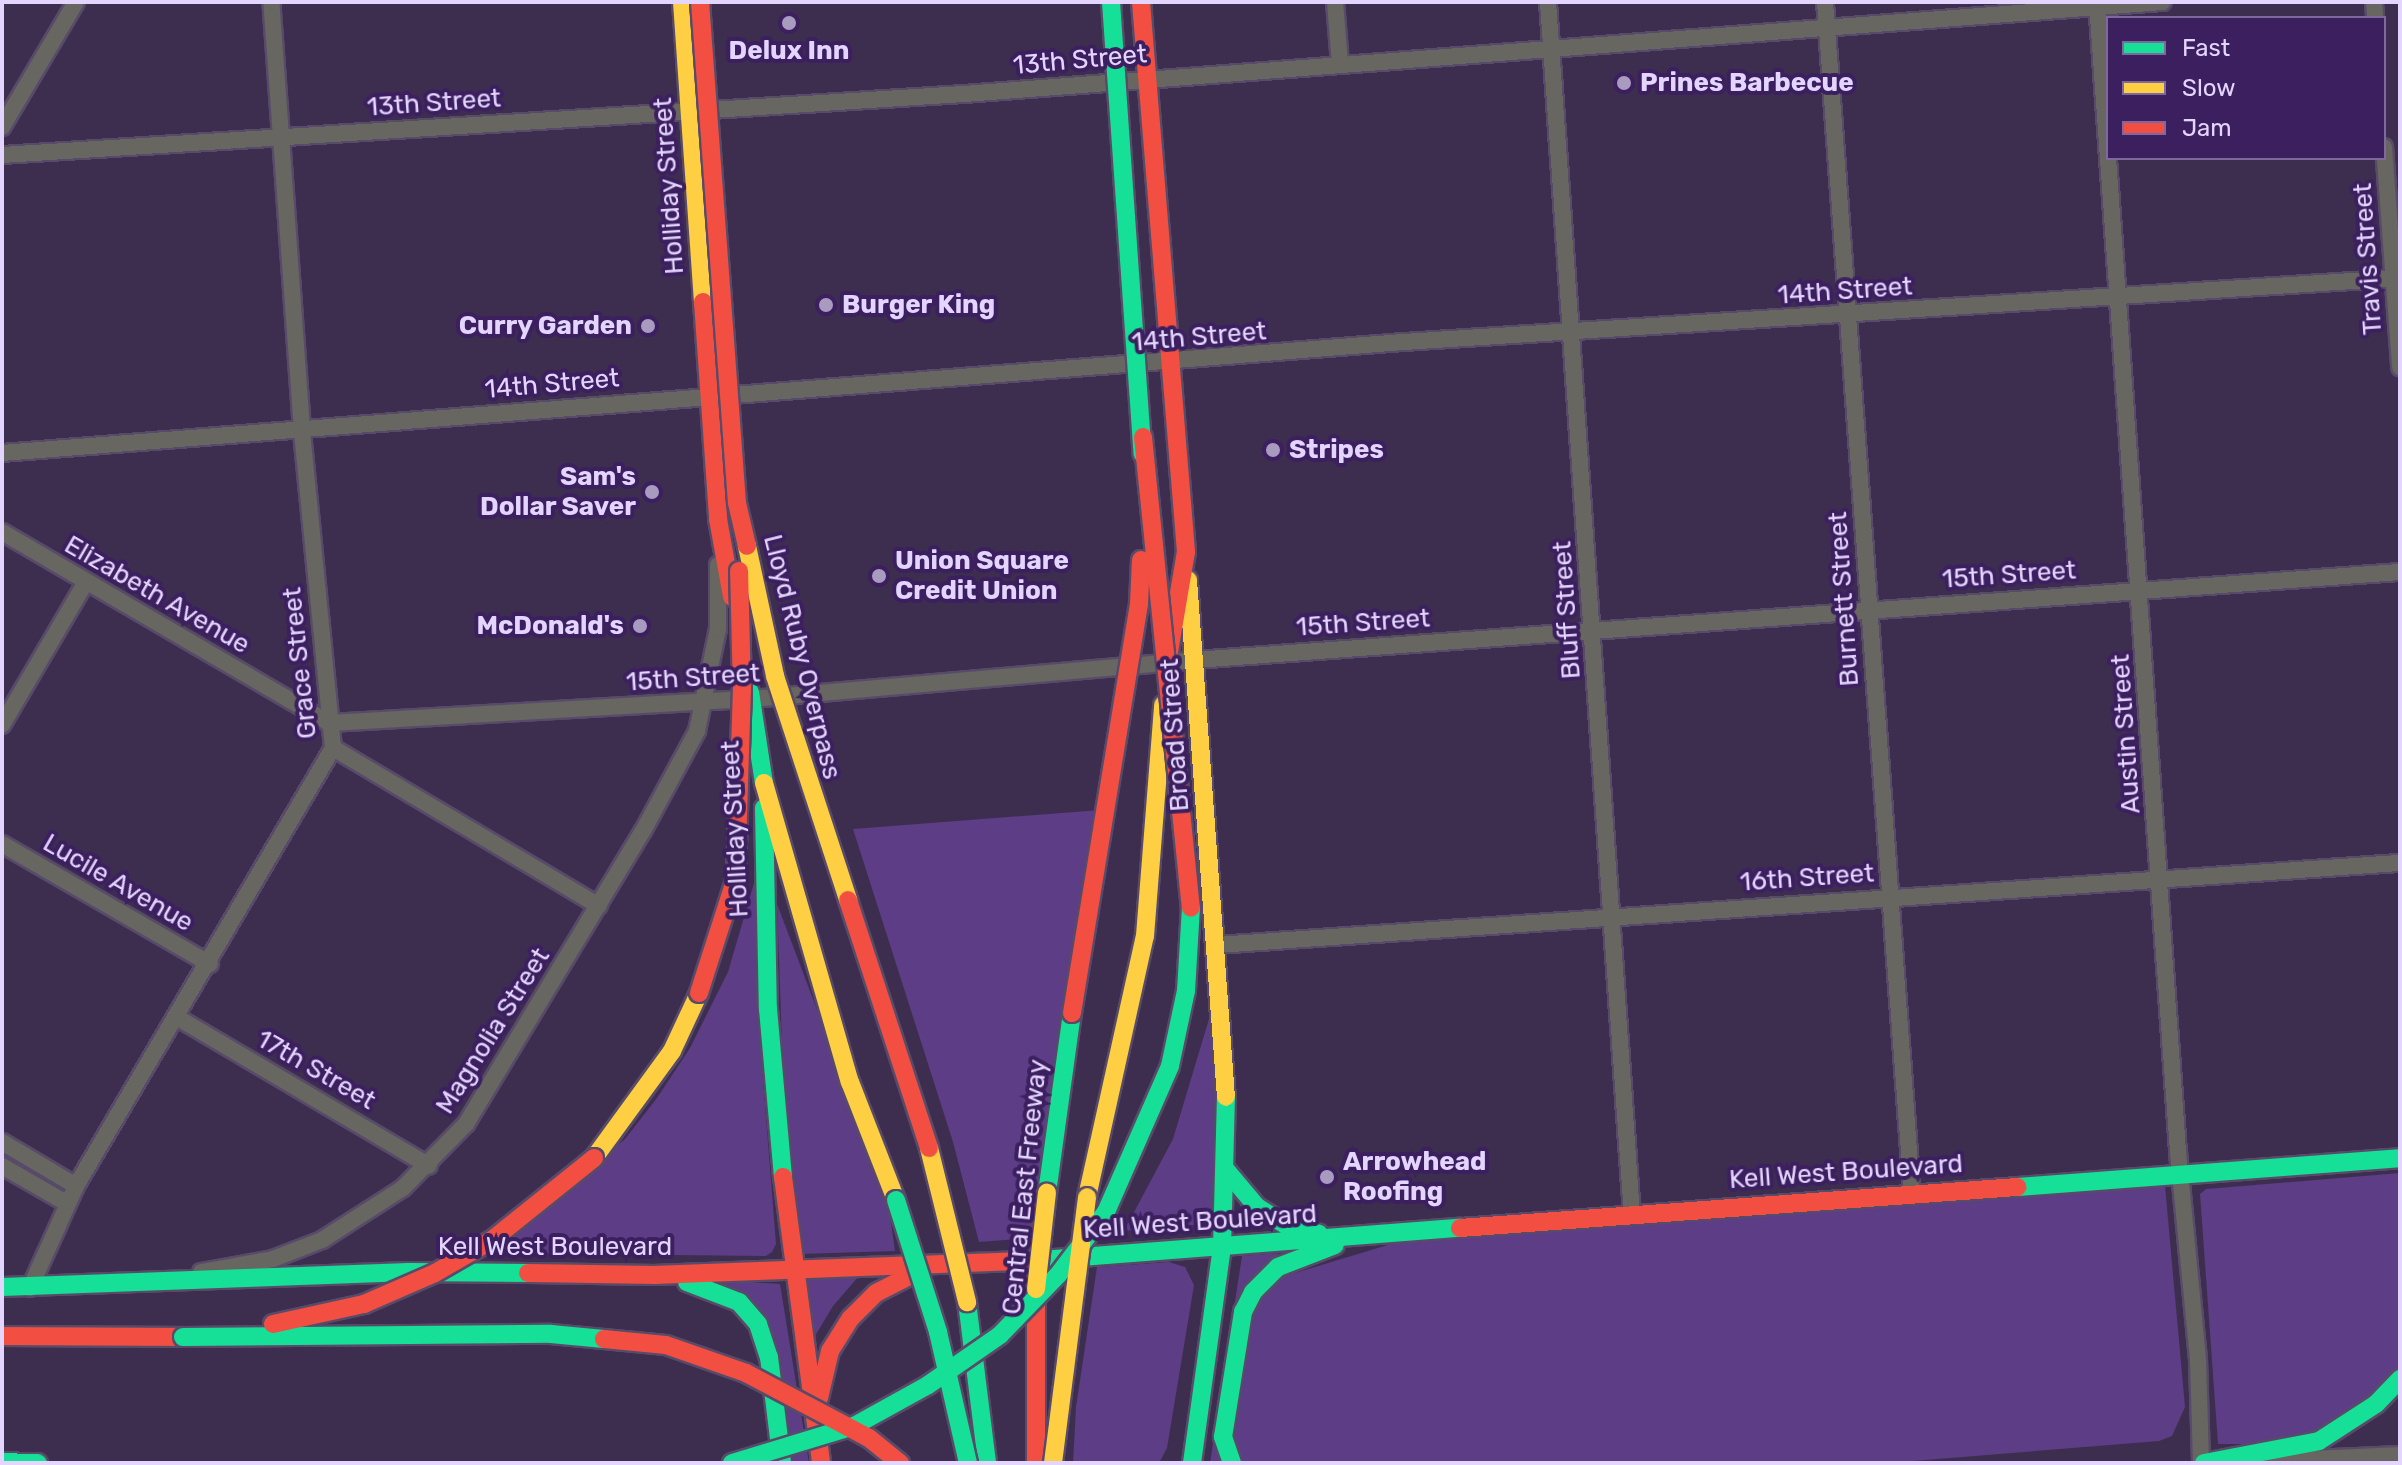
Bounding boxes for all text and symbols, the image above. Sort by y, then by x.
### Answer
marker: Delux Inn [780,14,798,32]
legend [2106,16,2386,160]
text: Fast [2182,34,2230,62]
place label: Delux Inn [729,35,849,67]
street label: 13th Street [1012,39,1148,81]
place label: Prines Barbecue [1640,67,1854,99]
marker: Prines Barbecue [1615,74,1633,92]
text: Slow [2182,74,2235,102]
street label: 13th Street [366,83,502,123]
street label: Holliday Street [647,96,691,276]
text: Jam [2182,114,2232,142]
street label: Travis Street [2347,182,2389,336]
street label: 14th Street [1777,271,1913,311]
place label: Burger King [842,289,996,321]
marker: Burger King [817,296,835,314]
place label: Curry Garden [458,310,632,342]
street label: 14th Street [1130,316,1268,358]
marker: Curry Garden [639,317,657,335]
street label: 14th Street [483,363,621,405]
place label: Stripes [1289,434,1384,466]
marker: Stripes [1264,441,1282,459]
place label: Sam's Dollar Saver [480,461,636,522]
marker: Sam's Dollar Saver [643,483,661,501]
street label: Burnett Street [1822,511,1866,687]
street label: Elizabeth Avenue [59,529,255,661]
street label: Lloyd Ruby Overpass [756,531,848,783]
street label: Bluff Street [1547,540,1587,680]
place label: Union Square Credit Union [895,545,1069,606]
street label: 15th Street [1941,555,2077,595]
marker: Union Square Credit Union [870,567,888,585]
street label: Grace Street [277,586,323,740]
street label: 15th Street [1295,603,1431,643]
place label: McDonald's [477,610,624,642]
marker: McDonald's [631,617,649,635]
street label: Austin Street [2105,653,2147,815]
street label: Broad Street [1154,657,1196,813]
street label: 15th Street [625,658,761,698]
street label: Holliday Street [715,739,755,919]
street label: Lucile Avenue [37,827,199,939]
street label: 16th Street [1739,858,1875,898]
street label: Magnolia Street [430,942,556,1120]
street label: 17th Street [251,1023,381,1117]
street label: Central East Freeway [996,1058,1054,1316]
place label: Arrowhead Roofing [1343,1146,1486,1208]
street label: Kell West Boulevard [1728,1148,1964,1196]
marker: Arrowhead Roofing [1318,1168,1336,1186]
street label: Kell West Boulevard [1082,1198,1318,1246]
street label: Kell West Boulevard [438,1231,672,1263]

